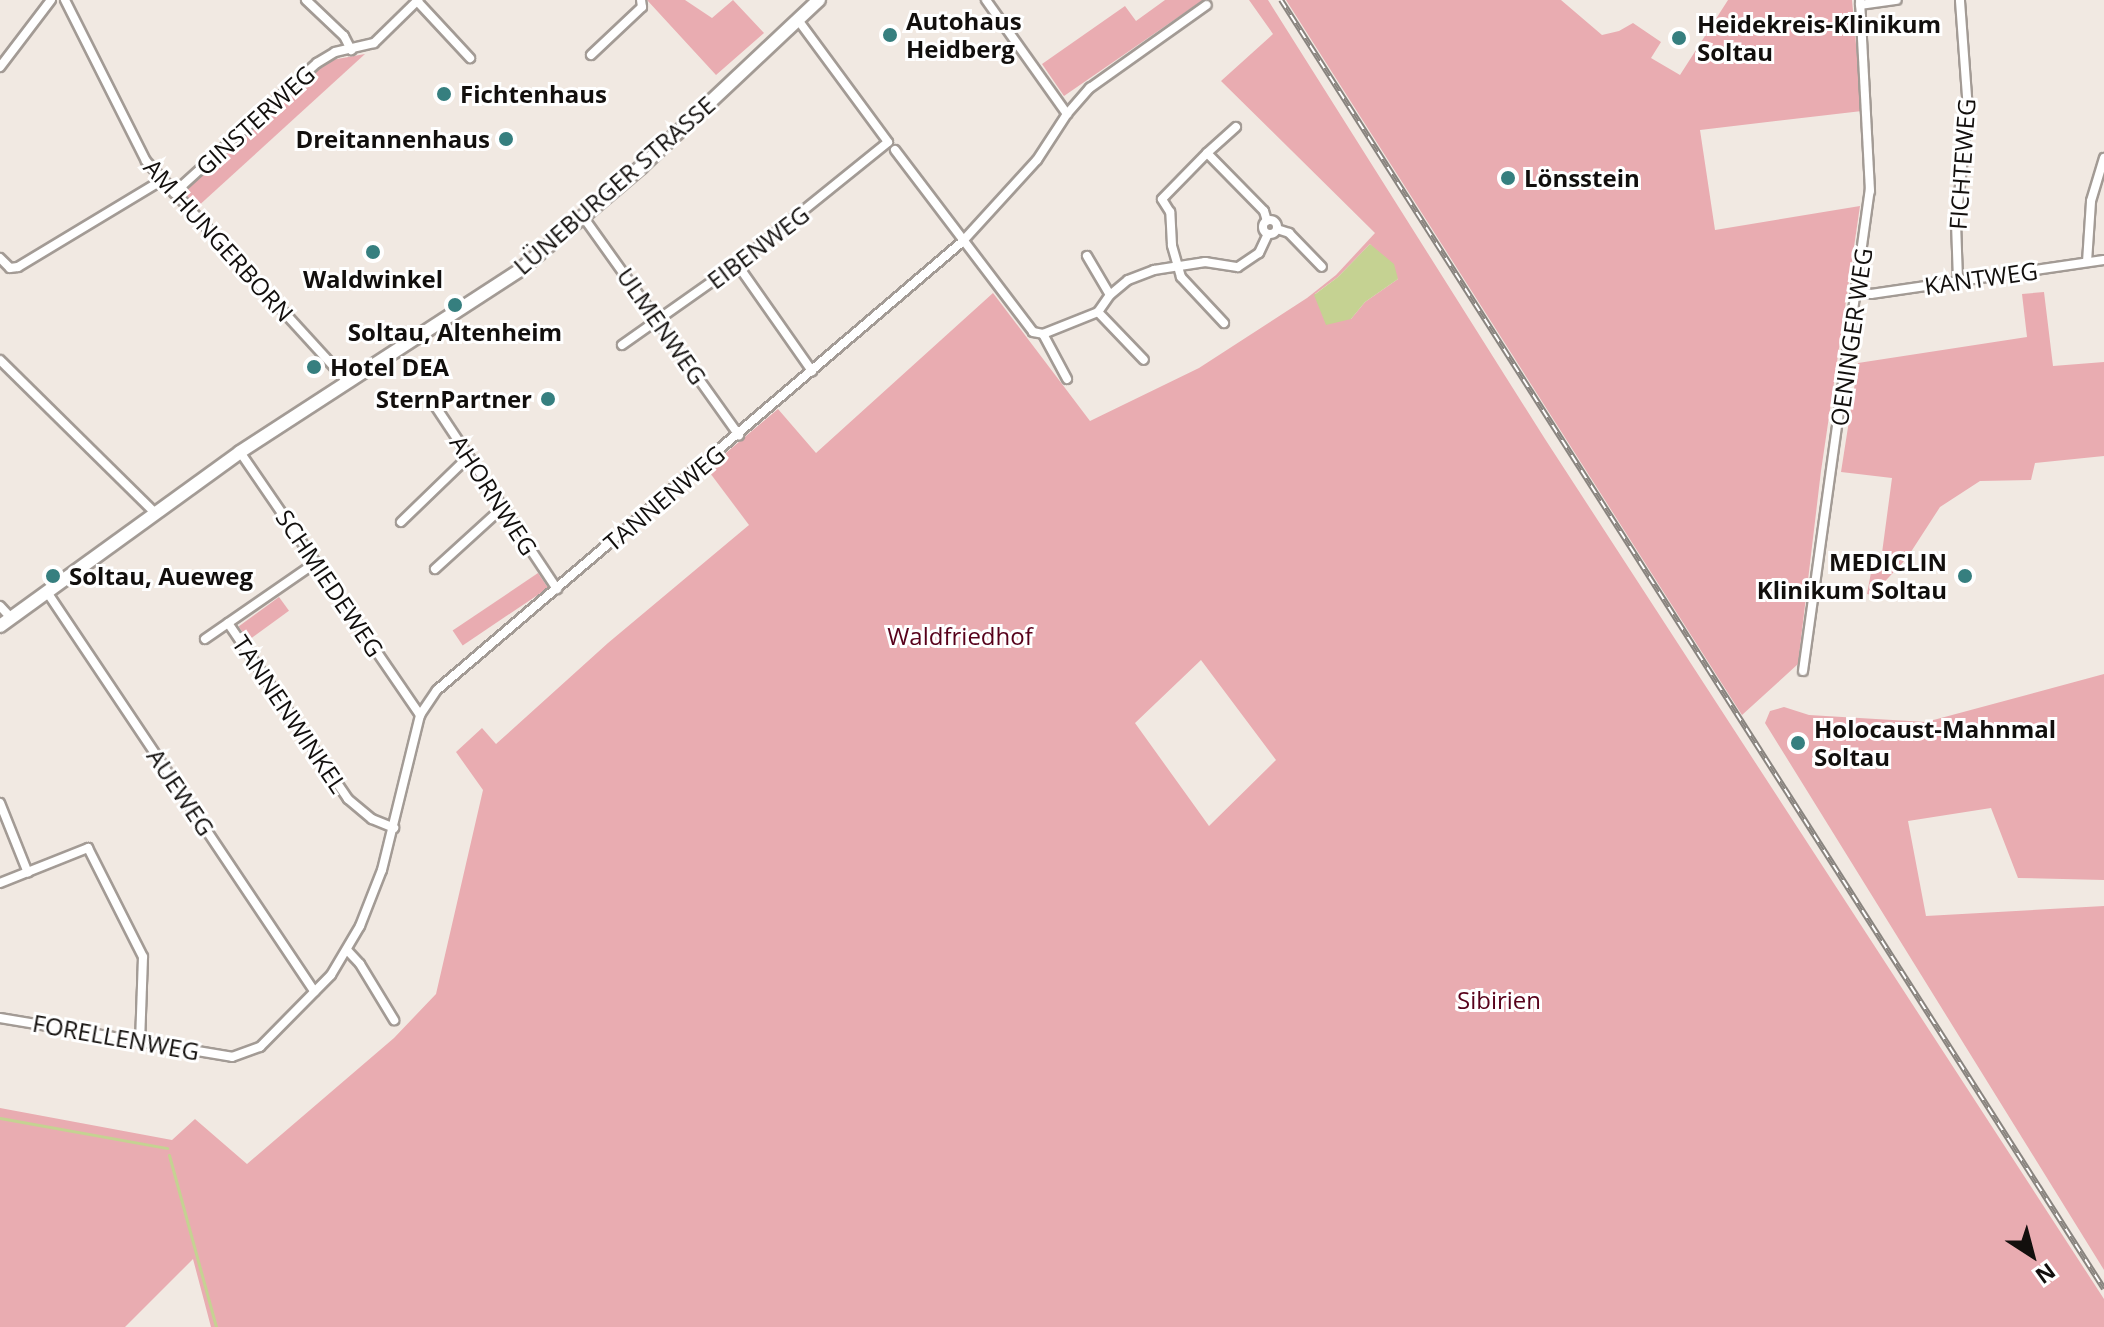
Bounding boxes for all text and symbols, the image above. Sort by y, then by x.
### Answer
place label: Autohaus Heidberg [906,7,1022,63]
place label: Heidekreis-Klinikum Soltau [1697,10,1941,66]
marker: Autohaus Heidberg [881,26,899,44]
marker: Heidekreis-Klinikum Soltau [1668,27,1690,49]
street label: GINSTERWEG [190,59,320,181]
place label: Fichtenhaus [460,80,607,108]
marker: Fichtenhaus [435,85,453,103]
street label: LÜNEBURGER STRASSE [508,90,720,280]
street label: FICHTEWEG [1943,97,1981,231]
place label: Dreitannenhaus [295,125,490,153]
marker: Dreitannenhaus [497,130,515,148]
street label: AM HUNGERBORN [138,153,300,327]
place label: Lönsstein [1524,164,1640,192]
marker: Lönsstein [1499,169,1517,187]
street label: EIBENWEG [701,199,815,295]
marker: Waldwinkel [364,243,382,261]
street label: OENINGER WEG [1824,246,1878,428]
street label: KANTWEG [1922,256,2040,300]
street label: ULMENWEG [611,262,713,390]
place label: Waldwinkel [303,265,443,293]
marker: Soltau, Altenheim [446,296,464,314]
place label: Soltau, Altenheim [348,318,562,346]
place label: Hotel DEA [330,353,449,381]
marker: Hotel DEA [305,358,323,376]
place label: SternPartner [376,385,532,413]
marker: SternPartner [539,390,557,408]
street label: AHORNWEG [445,430,543,560]
street label: TANNENWEG [598,439,730,557]
street label: SCHMIEDEWEG [270,504,390,662]
place label: MEDICLIN Klinikum Soltau [1757,548,1947,604]
place label: Soltau, Aueweg [69,562,253,590]
marker: MEDICLIN Klinikum Soltau [1954,565,1976,587]
marker: Soltau, Aueweg [44,567,62,585]
park label: Waldfriedhof [887,622,1033,650]
street label: TANNENWINKEL [227,630,353,798]
place label: Holocaust-Mahnmal Soltau [1814,715,2056,771]
marker: Holocaust-Mahnmal Soltau [1789,734,1807,752]
street label: AUEWEG [141,743,221,841]
park label: Sibirien [1457,986,1541,1014]
street label: FORELLENWEG [30,1008,202,1066]
north arrow [1992,1215,2072,1295]
text: N [2030,1257,2062,1292]

